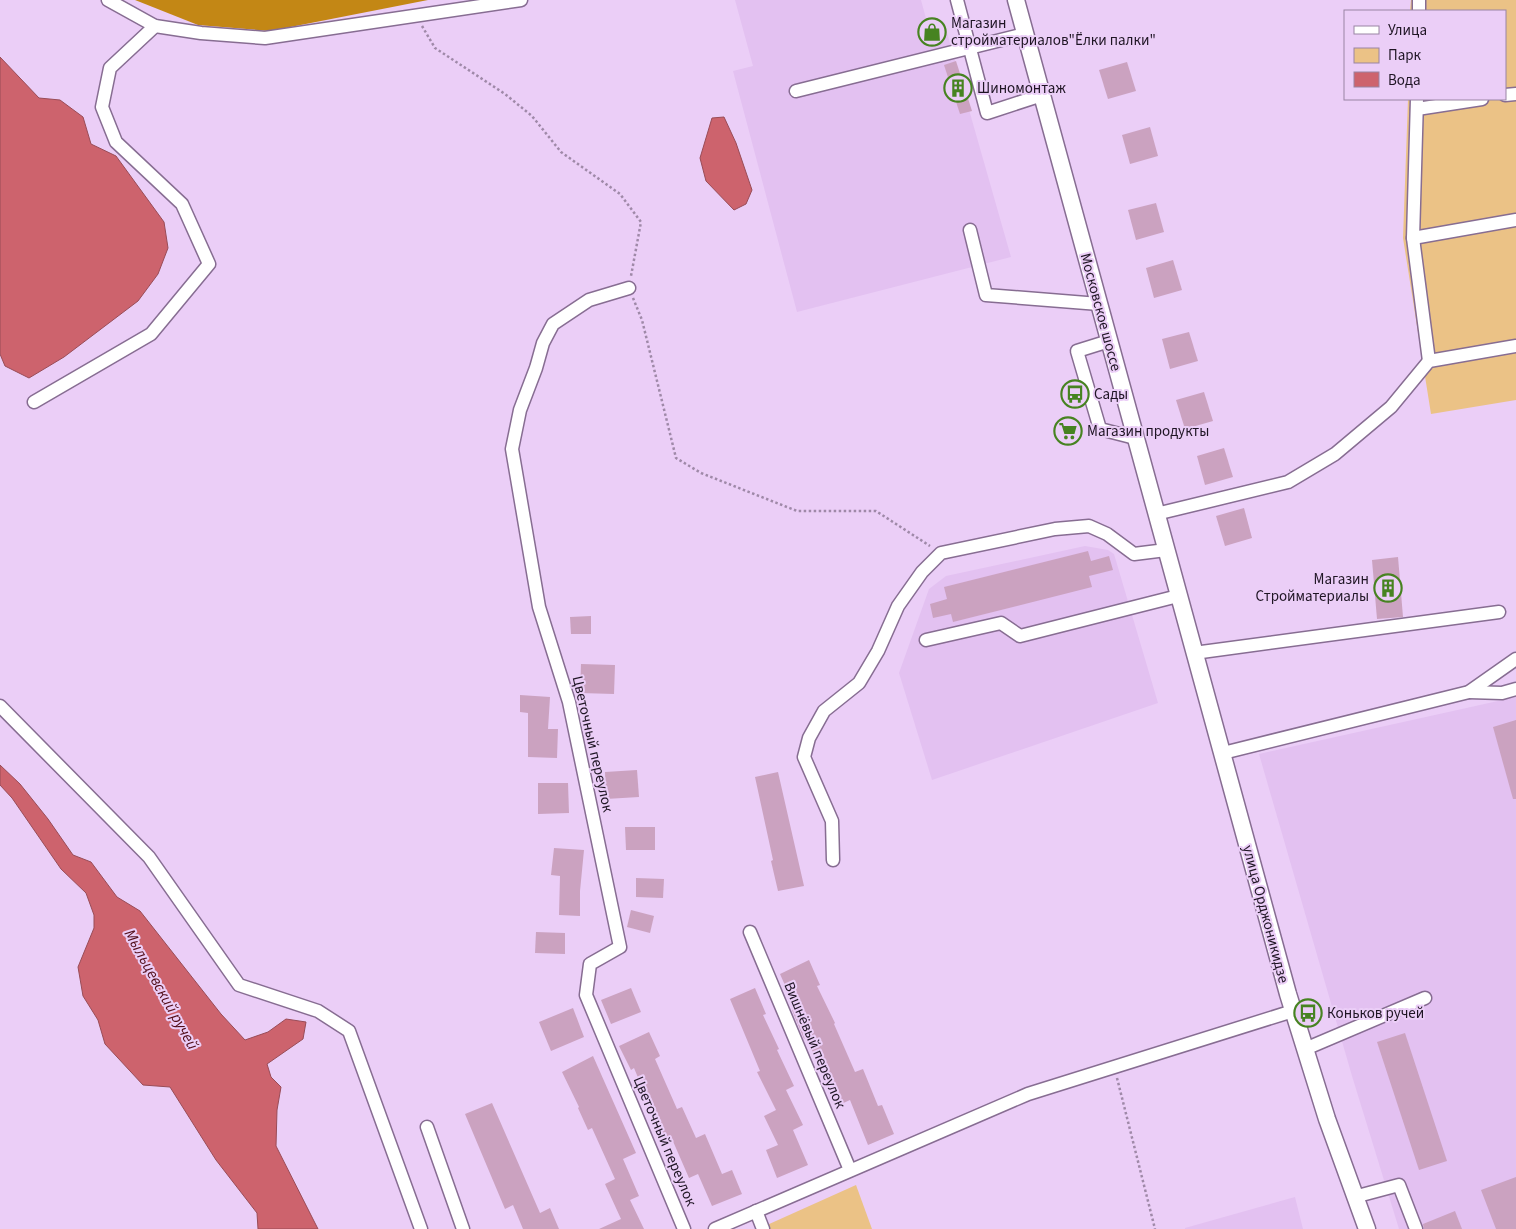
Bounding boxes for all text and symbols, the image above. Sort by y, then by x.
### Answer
legend [1344,10,1506,100]
place label: Магазин стройматериалов"Ёлки палки" [951,13,1156,51]
shop icon: Магазин стройматериалов"Ёлки палки" [917,17,947,47]
text: Улица [1388,20,1427,41]
text: Парк [1388,45,1422,66]
text: Вода [1388,70,1421,91]
building icon: Шиномонтаж [943,73,973,103]
place label: Шиномонтаж [977,78,1066,99]
street label: Московское шоссе [1075,251,1126,373]
bus stop icon: Сады [1060,379,1090,409]
place label: Сады [1094,384,1128,405]
supermarket icon: Магазин продукты [1053,416,1083,446]
place label: Магазин продукты [1087,421,1209,442]
place label: Магазин Стройматериалы [1256,569,1369,607]
building icon: Магазин Стройматериалы [1373,573,1403,603]
street label: Цветочный переулок [567,674,619,815]
street label: улица Орджоникидзе [1237,843,1294,985]
water label: Мыльцевский ручей [119,925,203,1054]
street label: Вишнёвый переулок [778,979,851,1112]
bus stop icon: Коньков ручей [1293,998,1323,1028]
place label: Коньков ручей [1327,1003,1424,1024]
street label: Цветочный переулок [628,1073,702,1210]

